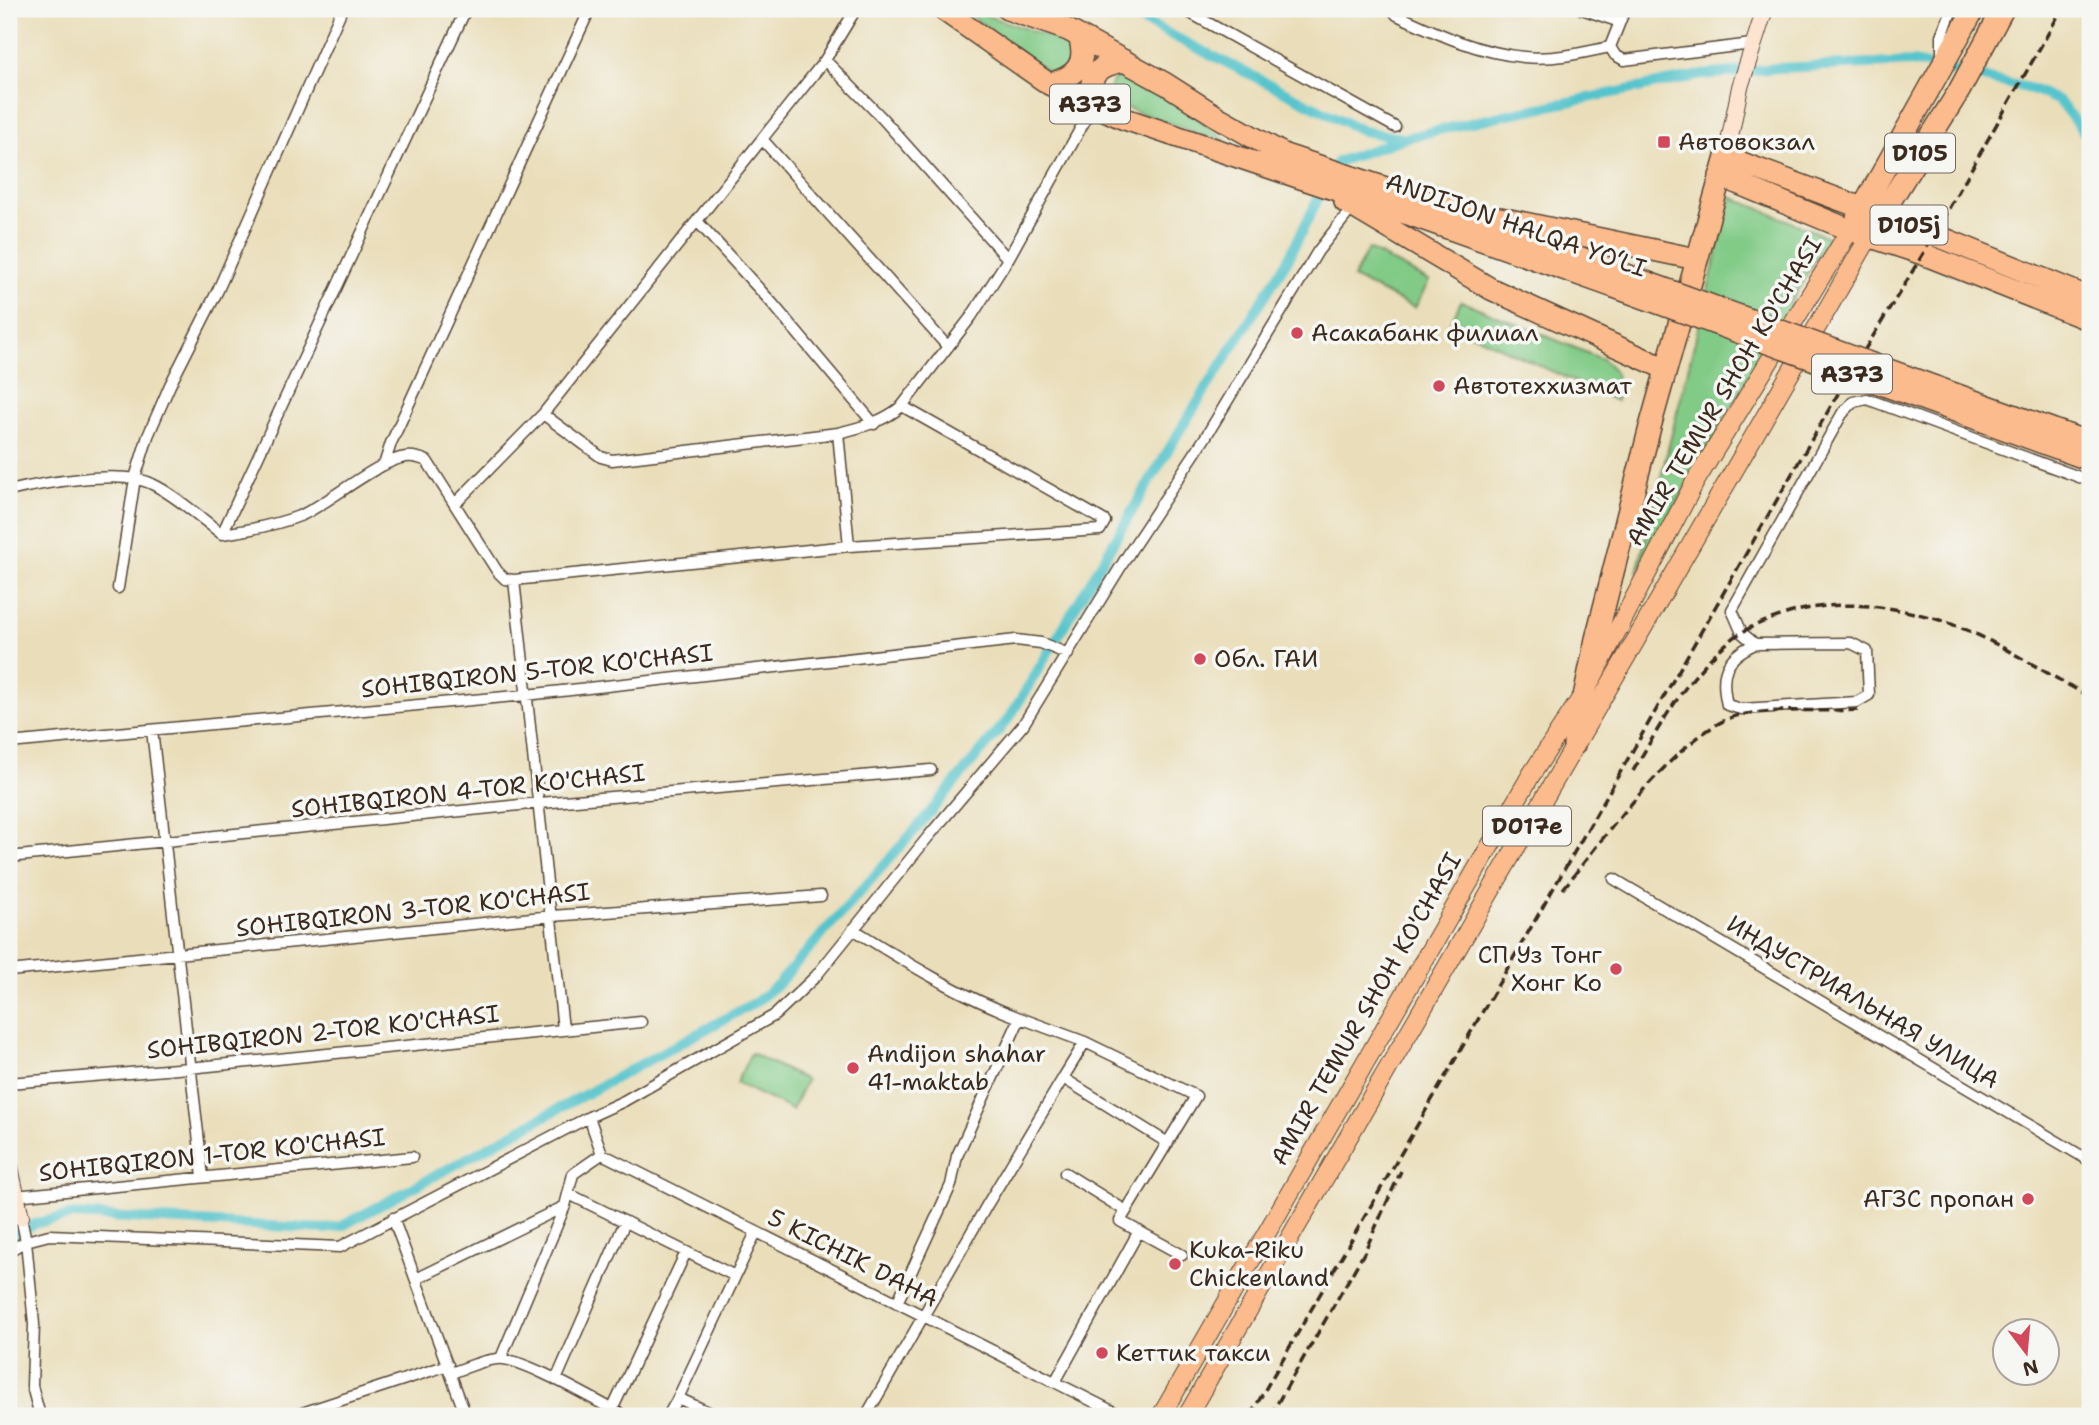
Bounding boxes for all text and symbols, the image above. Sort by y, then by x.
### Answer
road number: A373 [1050,85,1130,124]
place label: Автовокзал [1678,126,1815,158]
marker: Автовокзал [1656,134,1672,150]
road number: D105 [1885,134,1955,172]
street label: ANDIJON HALQA YO‘LI [1381,165,1651,285]
road number: D105j [1870,206,1948,244]
street label: AMIR TEMUR SHOH KO'CHASI [1619,230,1829,552]
place label: Асакабанк филиал [1311,317,1538,349]
marker: Асакабанк филиал [1289,325,1305,341]
road number: A373 [1812,354,1892,394]
place label: Автотеххизмат [1453,370,1632,402]
marker: Автотеххизмат [1431,378,1447,394]
street label: SOHIBQIRON 5-TOR KO'CHASI [359,637,715,705]
place label: Обл. ГАИ [1214,643,1318,675]
marker: Обл. ГАИ [1192,651,1208,667]
street label: SOHIBQIRON 4-TOR KO'CHASI [289,756,647,826]
road number: D017e [1483,806,1571,846]
street label: AMIR TEMUR SHOH KO'CHASI [1263,847,1469,1171]
street label: SOHIBQIRON 3-TOR KO'CHASI [235,876,591,944]
street label: ИНДУСТРИАЛЬНАЯ УЛИЦА [1721,908,2005,1096]
place label: СП Уз Тонг Хонг Ко [1478,939,1602,999]
marker: СП Уз Тонг Хонг Ко [1608,961,1624,977]
street label: SOHIBQIRON 2-TOR KO'CHASI [145,998,501,1066]
place label: Andijon shahar 41-maktab [867,1038,1046,1098]
marker: Andijon shahar 41-maktab [845,1060,861,1076]
street label: SOHIBQIRON 1-TOR KO'CHASI [37,1121,387,1189]
place label: АГЗС пропан [1863,1183,2014,1215]
marker: АГЗС пропан [2020,1191,2036,1207]
street label: 5 KICHIK DAHA [762,1201,944,1315]
place label: Kuka-Riku Chickenland [1189,1234,1329,1294]
marker: Kuka-Riku Chickenland [1167,1256,1183,1272]
north arrow [1990,1316,2060,1386]
place label: Кеттик такси [1116,1337,1270,1369]
marker: Кеттик такси [1094,1345,1110,1361]
text: N [2020,1354,2041,1382]

